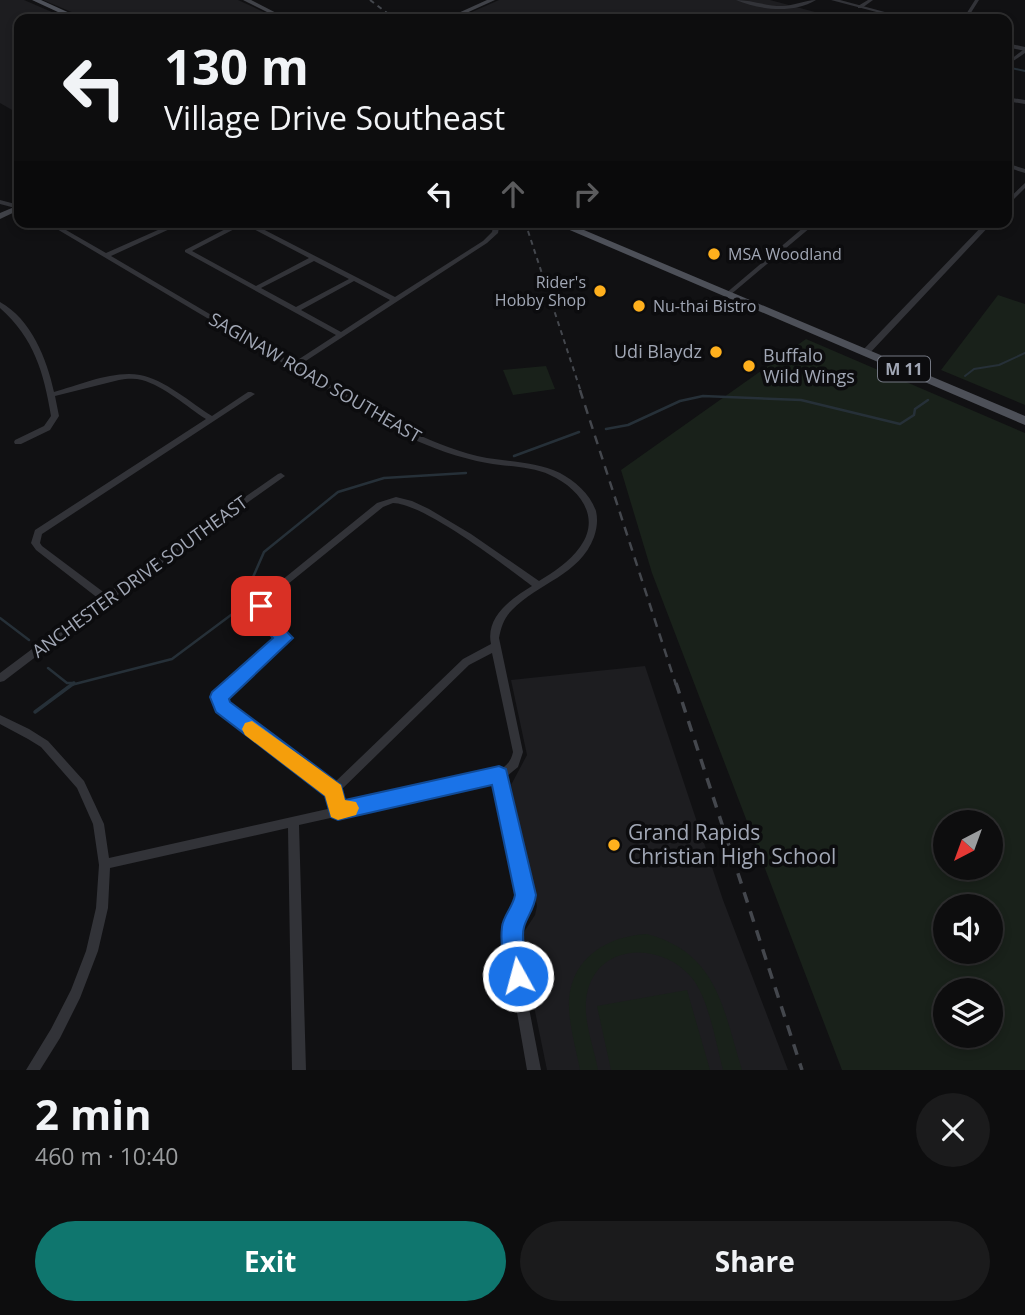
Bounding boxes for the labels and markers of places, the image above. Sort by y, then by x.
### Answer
place label: MSA Woodland [728,243,842,265]
marker: MSA Woodland [706,246,722,262]
place label: Rider's Hobby Shop [495,271,586,311]
marker: Rider's Hobby Shop [592,283,608,299]
place label: Nu-thai Bistro [653,295,756,317]
marker: Nu-thai Bistro [631,298,647,314]
place label: Udi Blaydz [614,339,702,363]
place label: Buffalo Wild Wings [763,343,855,388]
marker: Udi Blaydz [708,344,724,360]
marker: Buffalo Wild Wings [741,358,757,374]
pin [231,576,291,636]
place label: Grand Rapids Christian High School [628,818,836,870]
marker: Grand Rapids Christian High School [606,837,622,853]

